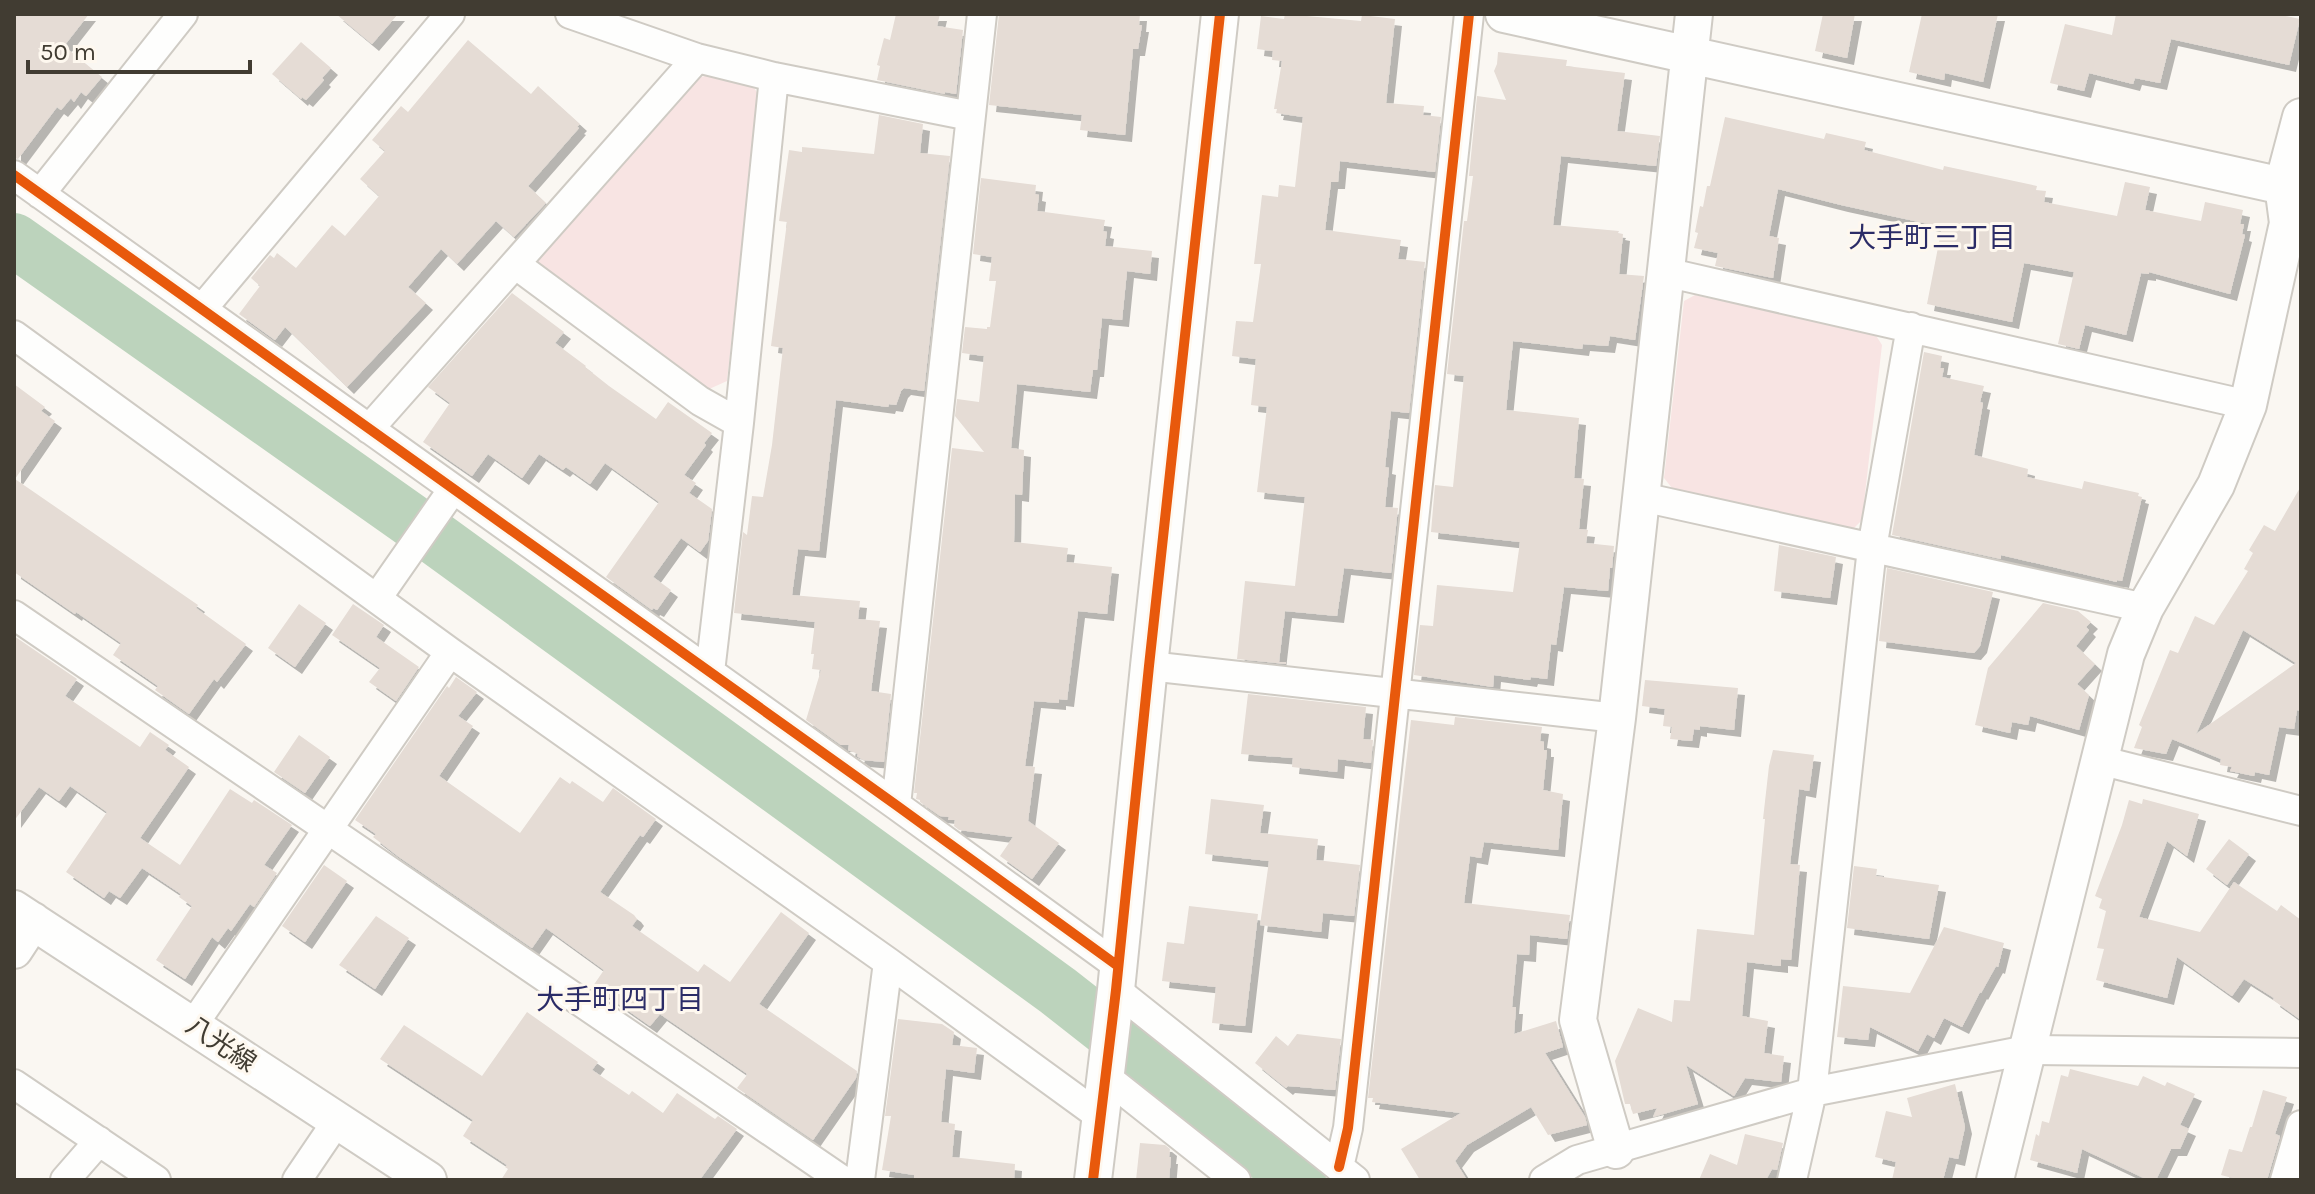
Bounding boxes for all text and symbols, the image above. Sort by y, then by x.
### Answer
scale bar [28,24,250,74]
text: 50 m [40,38,96,66]
district label: 大手町三丁目 [1848,221,2016,254]
district label: 大手町四丁目 [536,983,704,1016]
street label: 八光線 [180,1009,262,1079]

